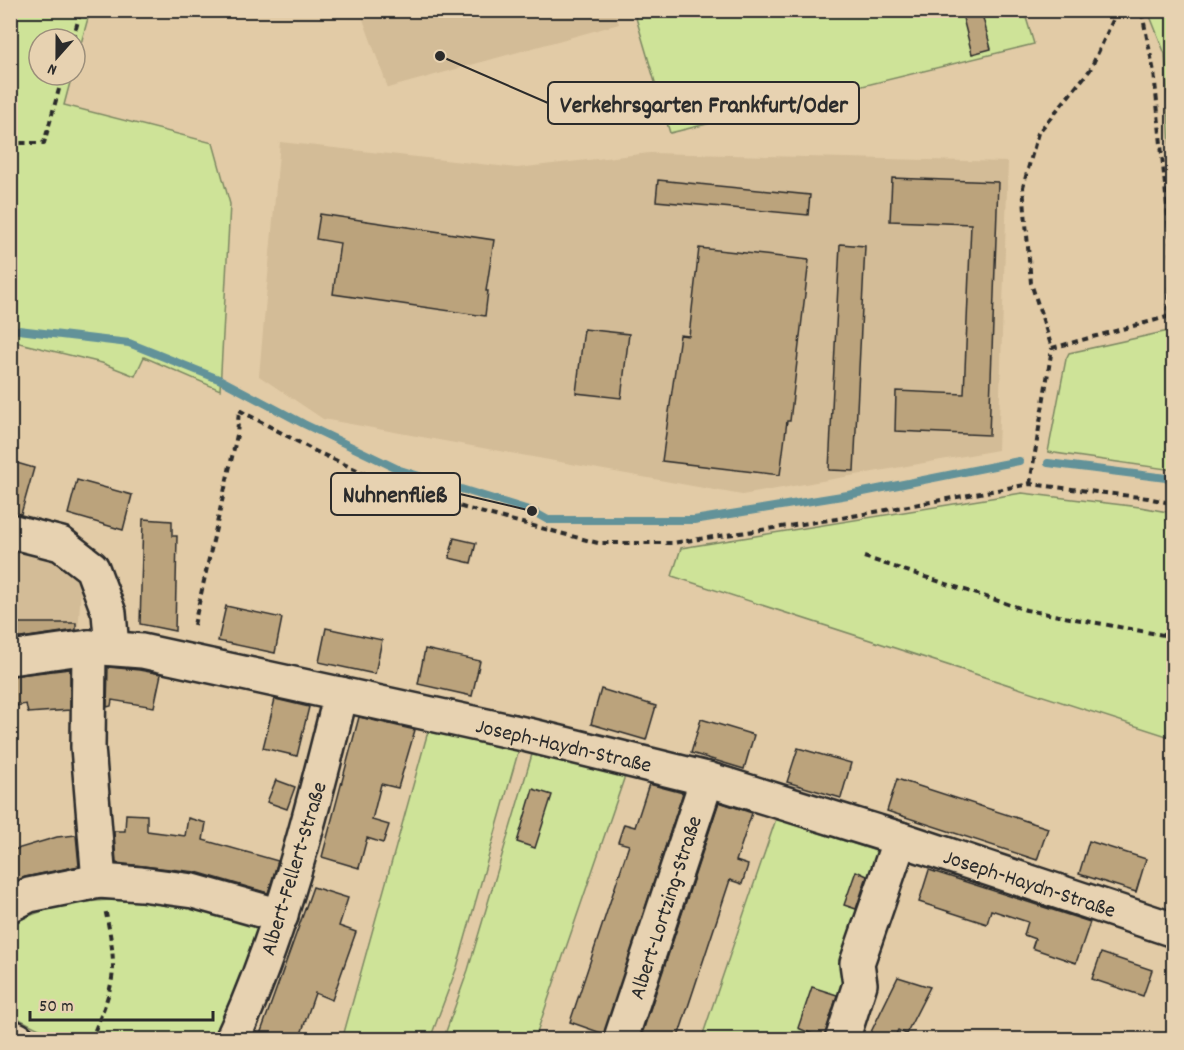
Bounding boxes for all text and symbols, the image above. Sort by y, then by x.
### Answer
north arrow [27,27,87,87]
text: N [45,56,60,81]
callout: Verkehrsgarten Frankfurt/Oder [548,82,859,124]
text: Verkehrsgarten Frankfurt/Oder [560,90,849,124]
callout: Nuhnenfließ [331,473,460,515]
text: Nuhnenfließ [343,480,448,514]
street label: Joseph-Haydn-Straße [472,712,654,783]
street label: Albert-Fellert-Straße [254,778,337,960]
street label: Albert-Lortzing-Straße [623,812,712,1004]
street label: Joseph-Haydn-Straße [939,843,1119,928]
scale bar [30,984,213,1022]
text: 50 m [39,995,74,1020]

